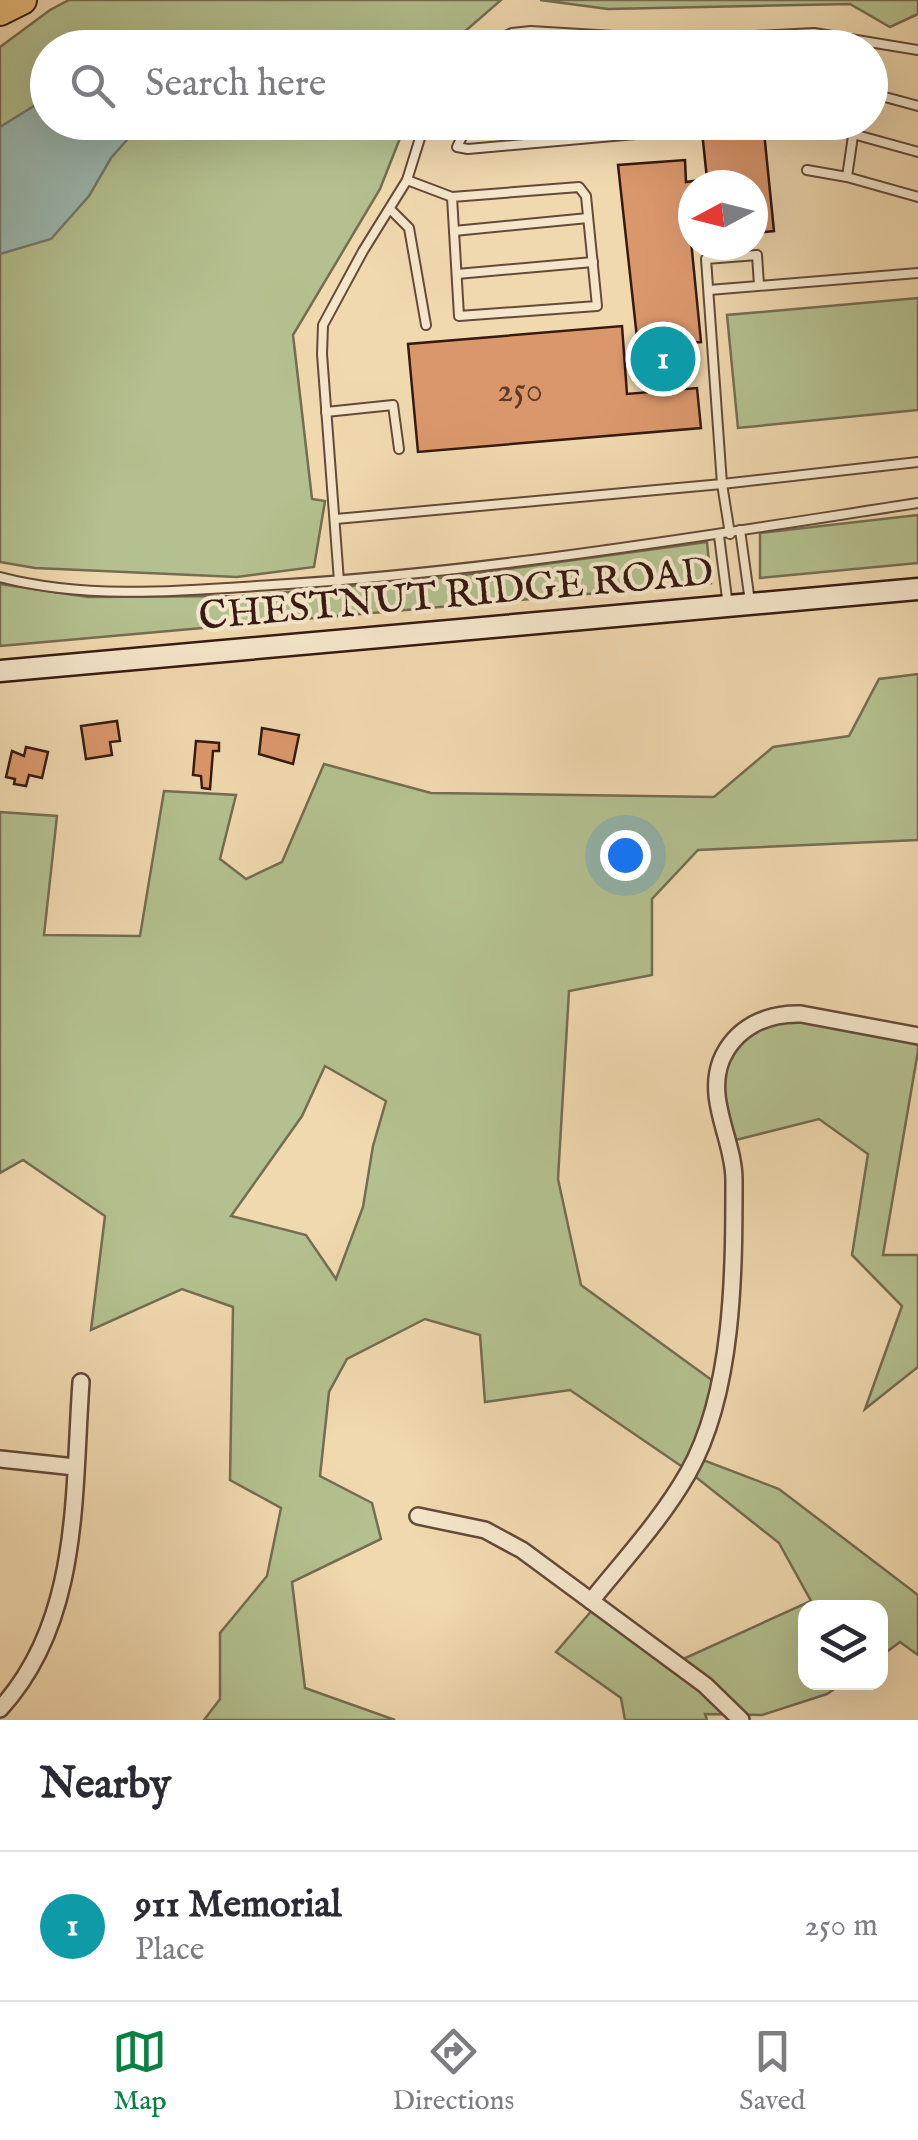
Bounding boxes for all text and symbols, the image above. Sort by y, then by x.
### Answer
search box [30,30,888,140]
icon: search [65,58,120,113]
text: Search here [145,61,326,109]
north arrow [678,170,768,260]
pin: 1 [630,322,696,396]
house number: 250 [497,369,543,414]
street label: CHESTNUT RIDGE ROAD [197,548,715,644]
your location [600,830,651,881]
map controls [798,1600,888,1690]
button: layers [798,1600,888,1690]
text: Nearby [40,1759,171,1812]
text: 911 Memorial [135,1882,341,1930]
text: 1 [67,1906,78,1947]
text: 250 m [804,1906,878,1947]
text: Place [135,1930,205,1971]
tab: Map [112,2024,167,2119]
tab: Directions [392,2024,514,2119]
tab: Saved [739,2024,806,2119]

